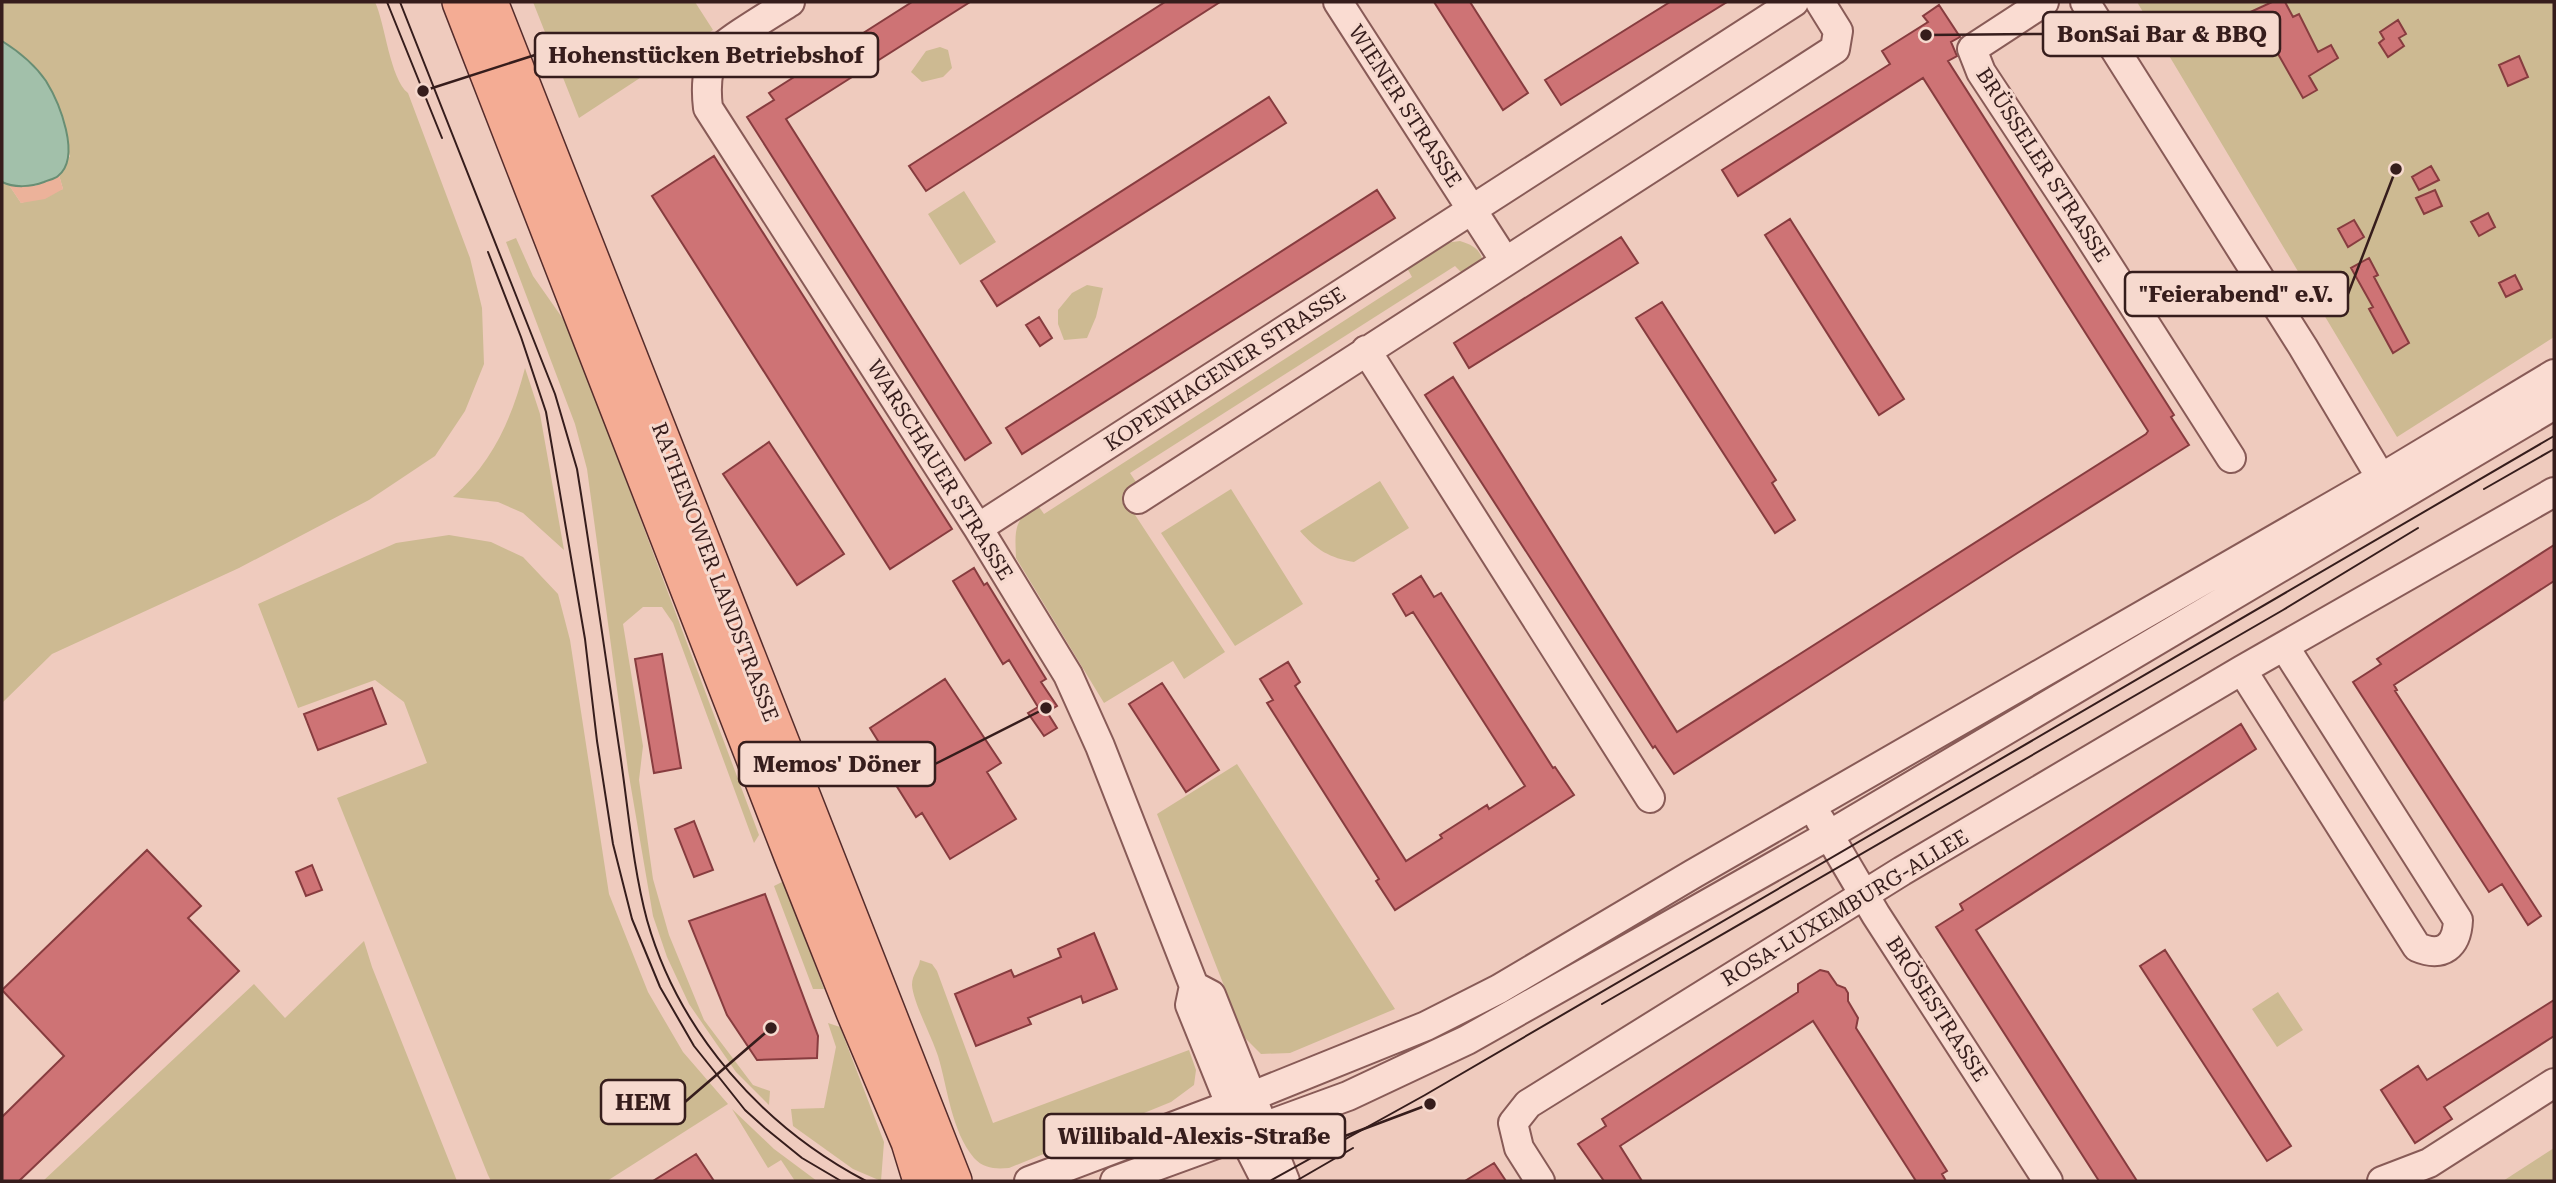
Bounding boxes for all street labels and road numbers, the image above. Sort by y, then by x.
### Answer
street label: WIENER STRASSE [1344,20,1466,192]
street label: BRÜSSELER STRASSE [1971,63,2116,267]
street label: KOPENHAGENER STRASSE [1100,282,1350,456]
street label: WARSCHAUER STRASSE [862,355,1018,585]
street label: RATHENOWER LANDSTRASSE [647,419,783,725]
street label: ROSA-LUXEMBURG-ALLEE [1717,825,1973,991]
street label: BRÖSESTRASSE [1881,932,1994,1086]

